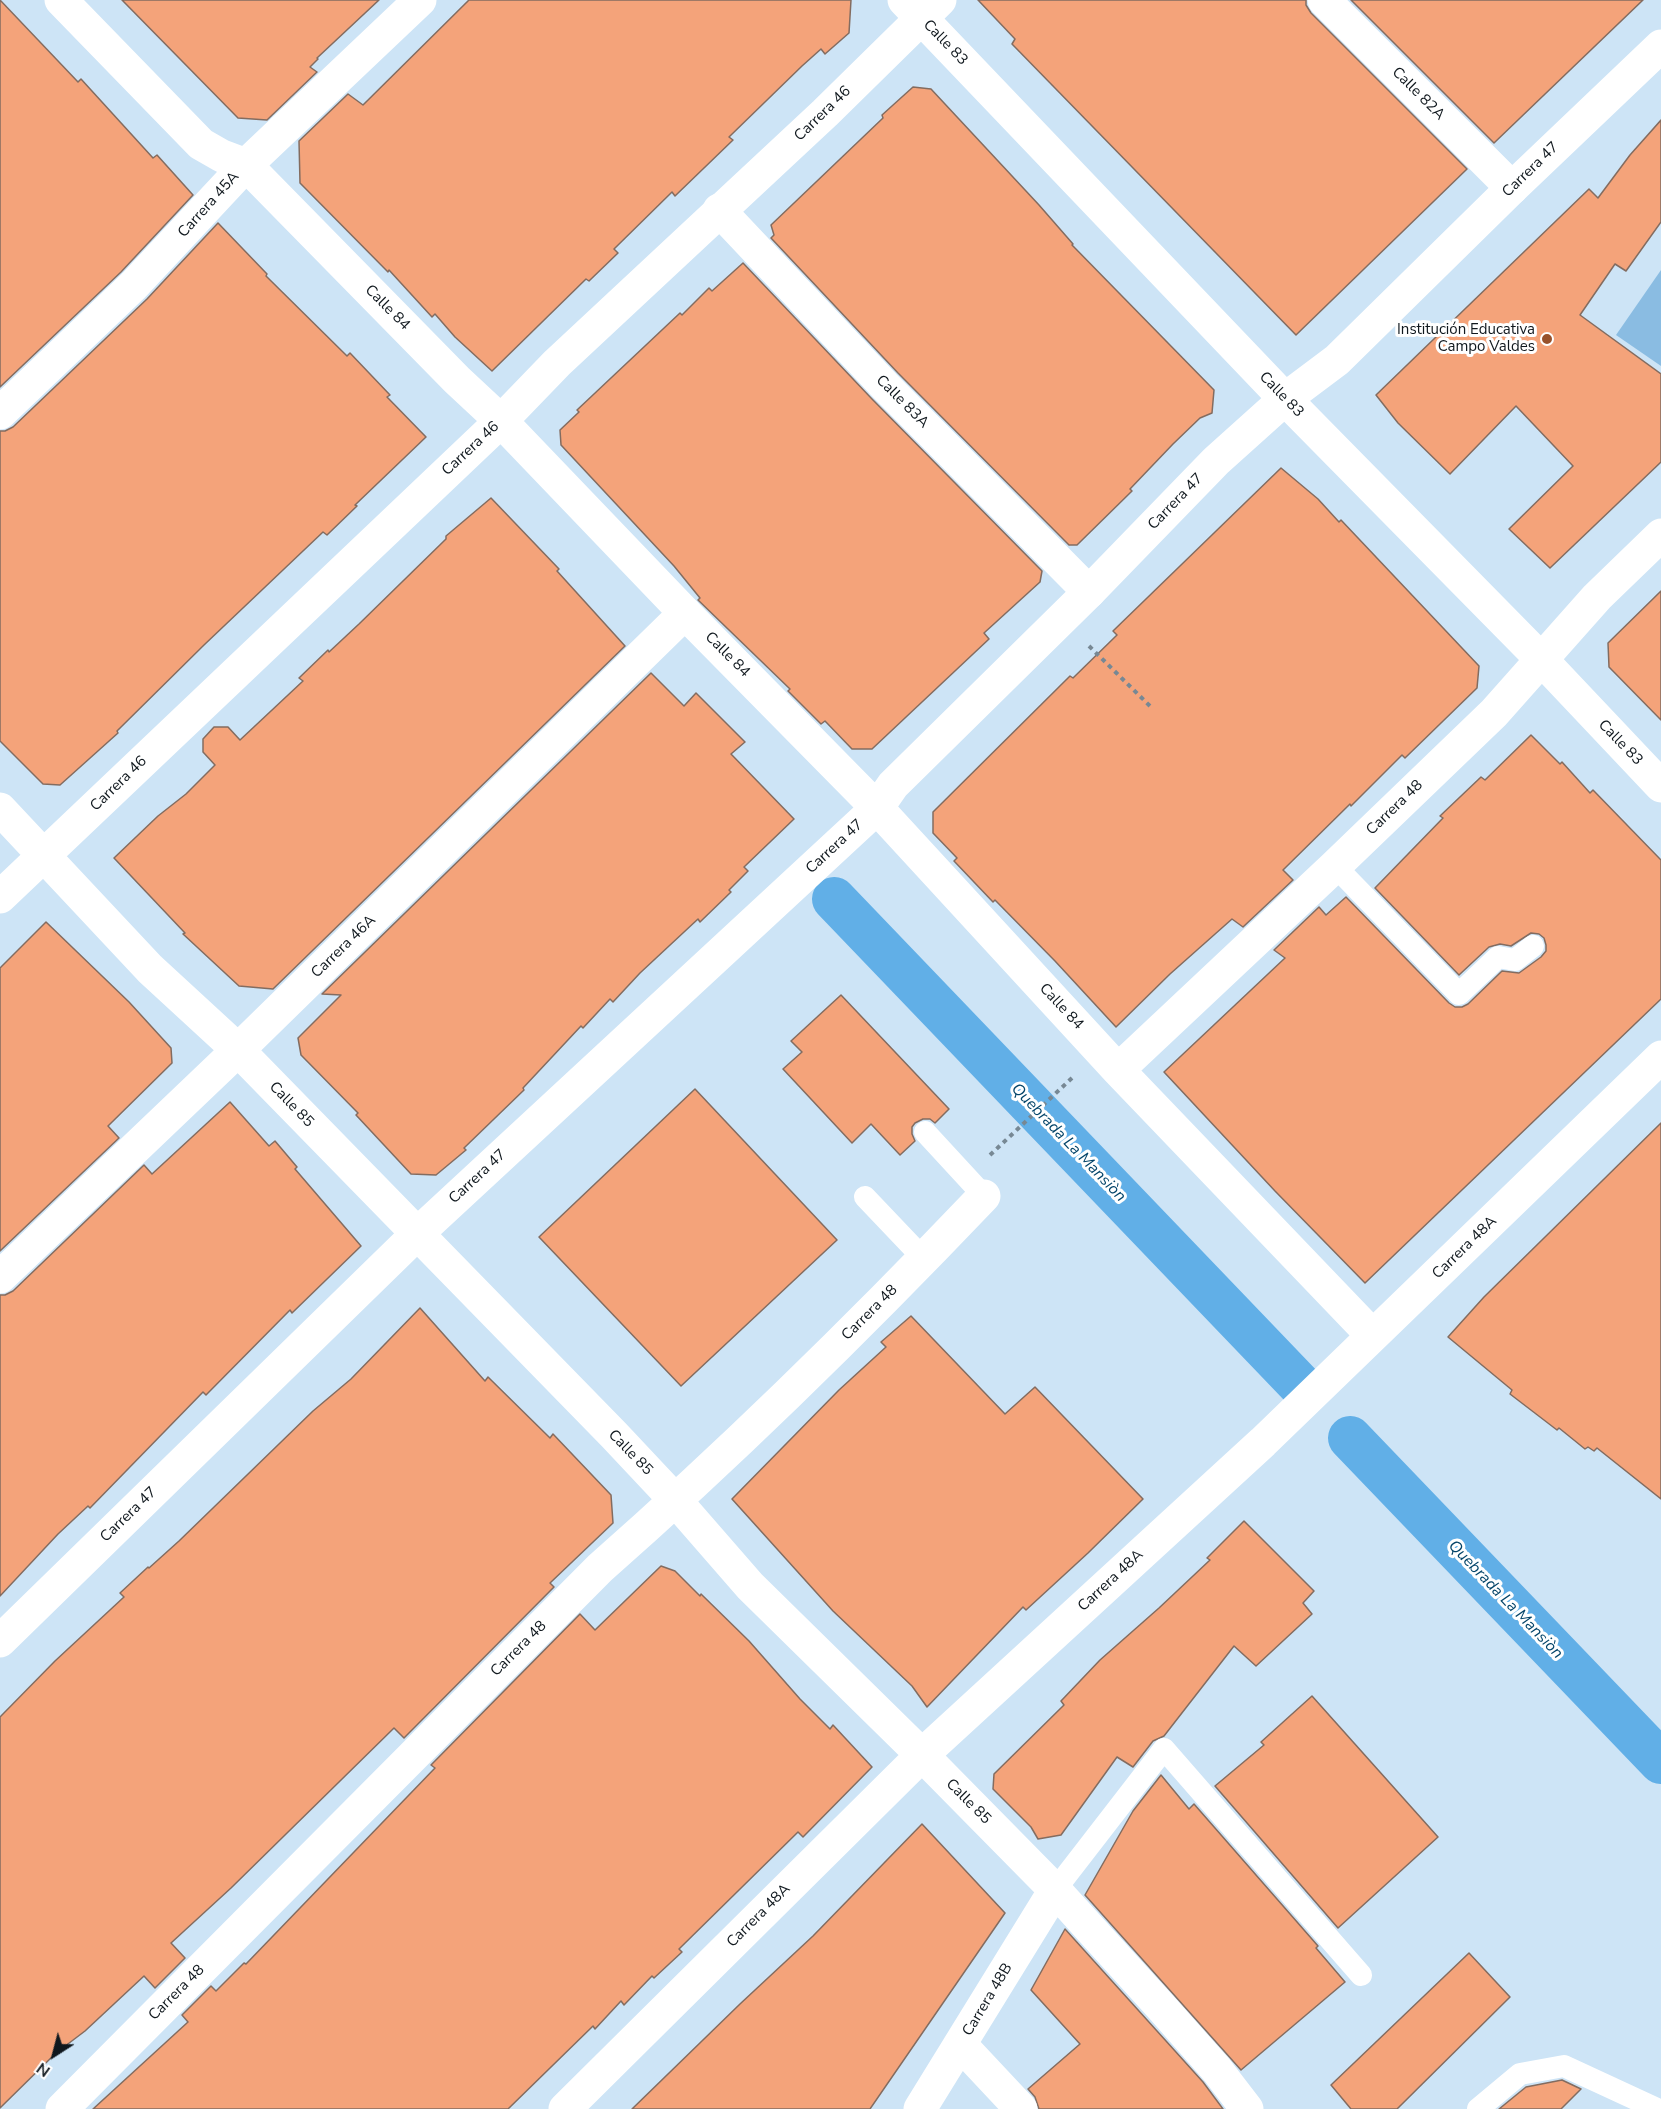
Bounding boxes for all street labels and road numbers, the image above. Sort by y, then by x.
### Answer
street label: Calle 83 [919,16,971,70]
street label: Calle 82A [1388,64,1448,124]
street label: Carrera 46 [791,83,855,145]
street label: Carrera 47 [1499,139,1563,201]
street label: Carrera 45A [175,168,243,242]
street label: Calle 84 [361,282,413,334]
street label: Calle 83 [1255,368,1307,422]
street label: Calle 83A [872,372,932,432]
street label: Carrera 46 [439,418,503,480]
street label: Carrera 47 [1145,470,1207,534]
street label: Calle 84 [701,629,753,681]
street label: Calle 83 [1594,716,1646,770]
street label: Carrera 46 [87,753,151,815]
street label: Carrera 48 [1363,777,1427,839]
street label: Carrera 47 [803,816,867,878]
street label: Carrera 46A [308,912,380,982]
street label: Calle 84 [1035,980,1087,1034]
street label: Calle 85 [265,1078,317,1132]
street label: Carrera 47 [446,1146,510,1208]
street label: Carrera 48A [1429,1213,1501,1283]
street label: Carrera 48 [838,1281,902,1345]
street label: Calle 85 [604,1426,656,1480]
street label: Carrera 47 [97,1484,161,1546]
street label: Carrera 48A [1075,1546,1147,1616]
street label: Carrera 48 [487,1617,551,1681]
street label: Calle 85 [942,1776,994,1828]
street label: Carrera 48A [723,1880,795,1952]
street label: Carrera 48B [959,1960,1017,2040]
street label: Carrera 48 [145,1961,209,2025]

